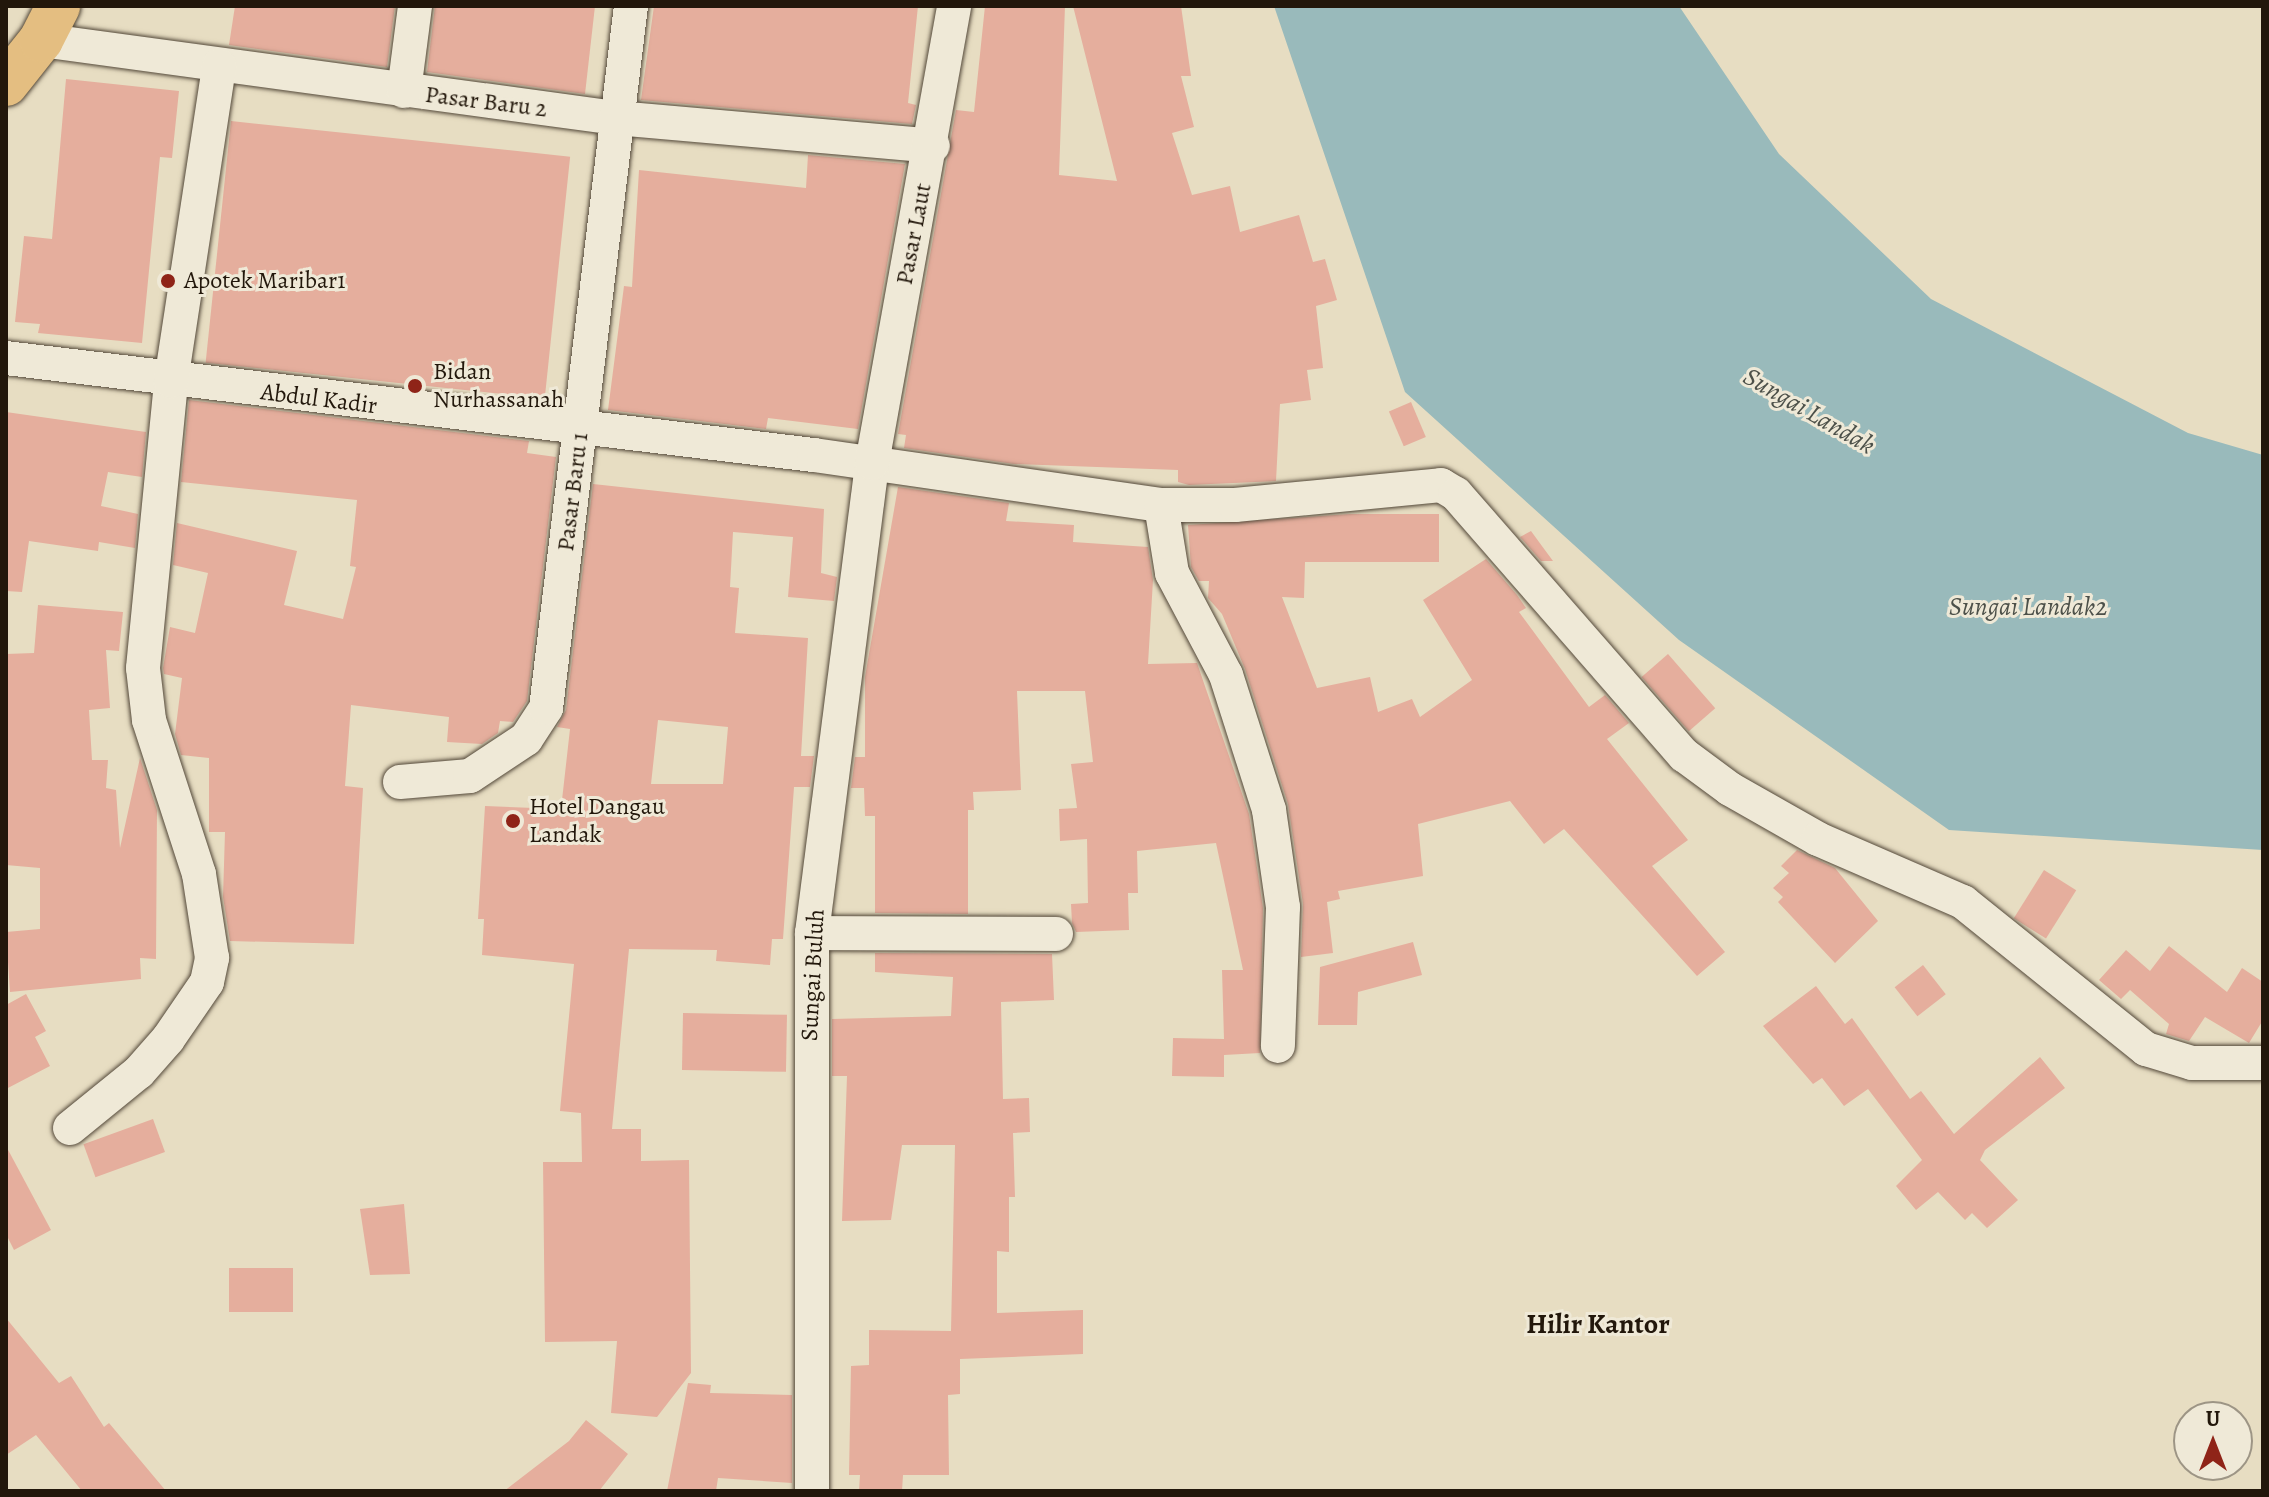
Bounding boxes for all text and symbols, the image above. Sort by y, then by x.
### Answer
street label: Pasar Baru 2 [423,80,549,124]
street label: Pasar Laut [890,181,938,287]
place label: Apotek Maribar1 [184,267,346,295]
marker: Apotek Maribar1 [159,272,177,290]
place label: Bidan Nurhassanah [433,358,564,414]
water label: Sungai Landak [1738,361,1880,461]
marker: Bidan Nurhassanah [404,375,426,397]
street label: Abdul Kadir [259,378,379,420]
street label: Pasar Baru 1 [551,431,595,553]
water label: Sungai Landak2 [1949,591,2107,623]
place label: Hotel Dangau Landak [529,793,665,849]
marker: Hotel Dangau Landak [504,812,522,830]
street label: Sungai Buluh [795,908,831,1042]
district label: Hilir Kantor [1526,1307,1670,1341]
north arrow [2173,1401,2253,1481]
text: U [2206,1404,2220,1434]

